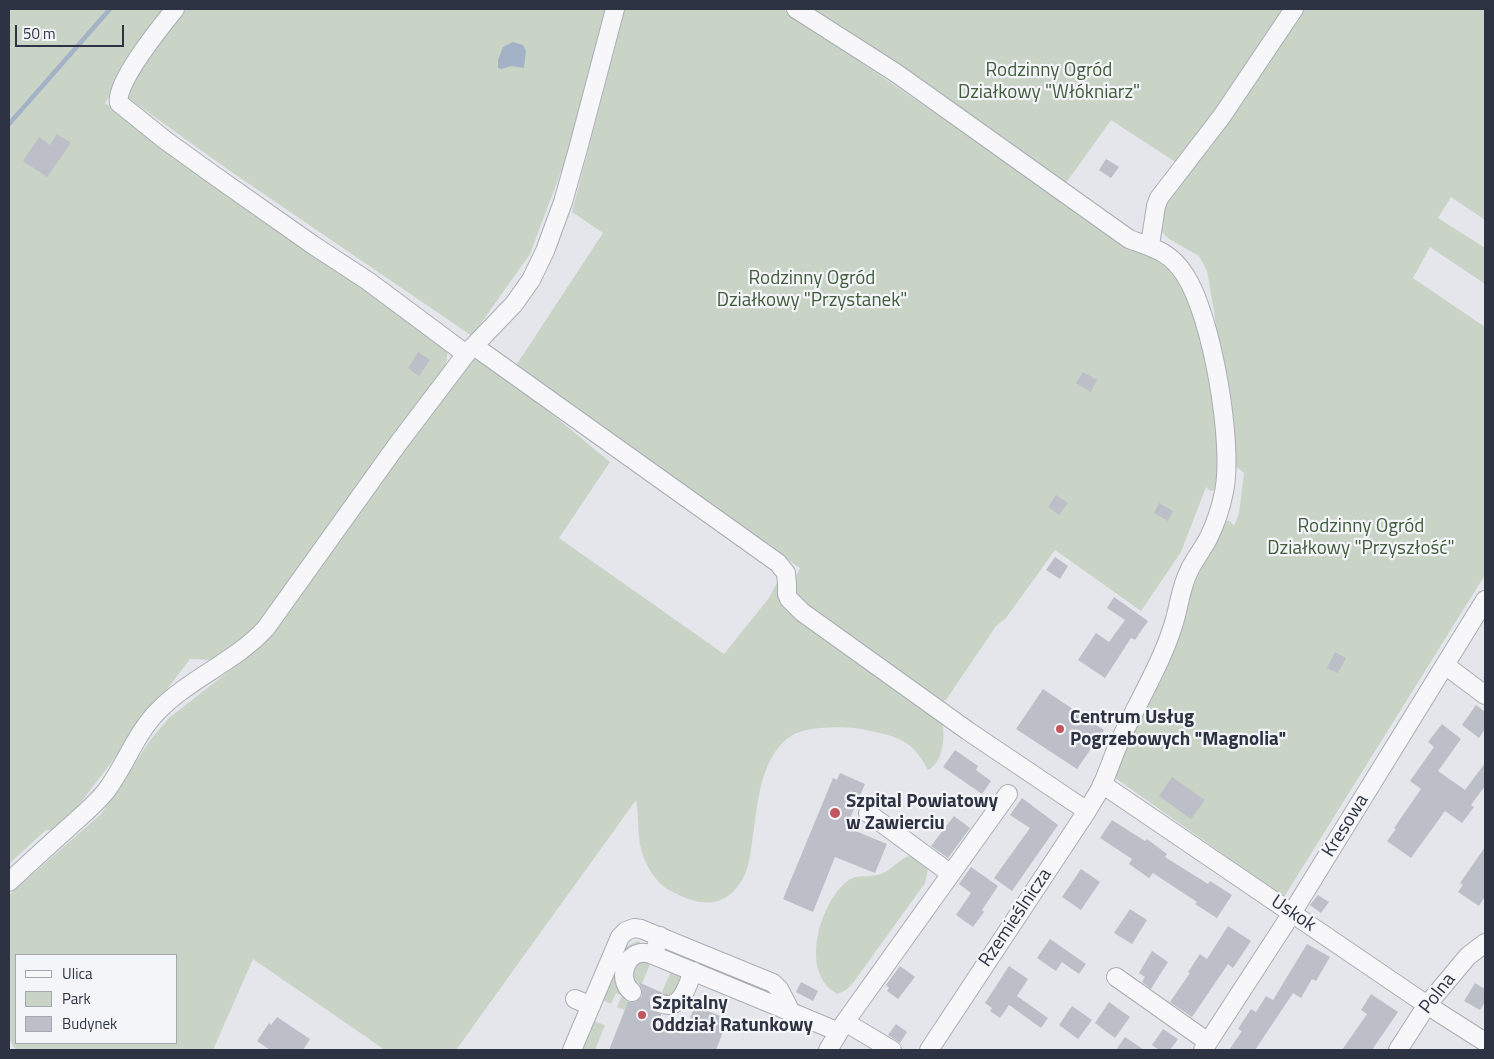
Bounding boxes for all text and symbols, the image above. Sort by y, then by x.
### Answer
scale bar [18,15,126,47]
text: 50 m [23,22,56,45]
park label: Rodzinny Ogród Działkowy "Włókniarz" [958,60,1140,104]
park label: Rodzinny Ogród Działkowy "Przystanek" [717,268,907,312]
park label: Rodzinny Ogród Działkowy "Przyszłość" [1267,516,1455,560]
place label: Centrum Usług Pogrzebowych "Magnolia" [1070,707,1286,751]
marker: Centrum Usług Pogrzebowych "Magnolia" [1054,723,1066,735]
place label: Szpital Powiatowy w Zawierciu [846,791,998,835]
street label: Kresowa [1318,791,1374,861]
marker: Szpital Powiatowy w Zawierciu [828,806,842,820]
street label: Rzemieślnicza [975,865,1057,971]
street label: Uskok [1266,891,1320,937]
legend [15,954,178,1044]
text: Ulica [62,962,92,985]
street label: Polna [1415,969,1461,1019]
text: Park [62,987,91,1010]
place label: Szpitalny Oddział Ratunkowy [652,993,813,1037]
marker: Szpitalny Oddział Ratunkowy [636,1009,648,1021]
text: Budynek [62,1012,117,1035]

